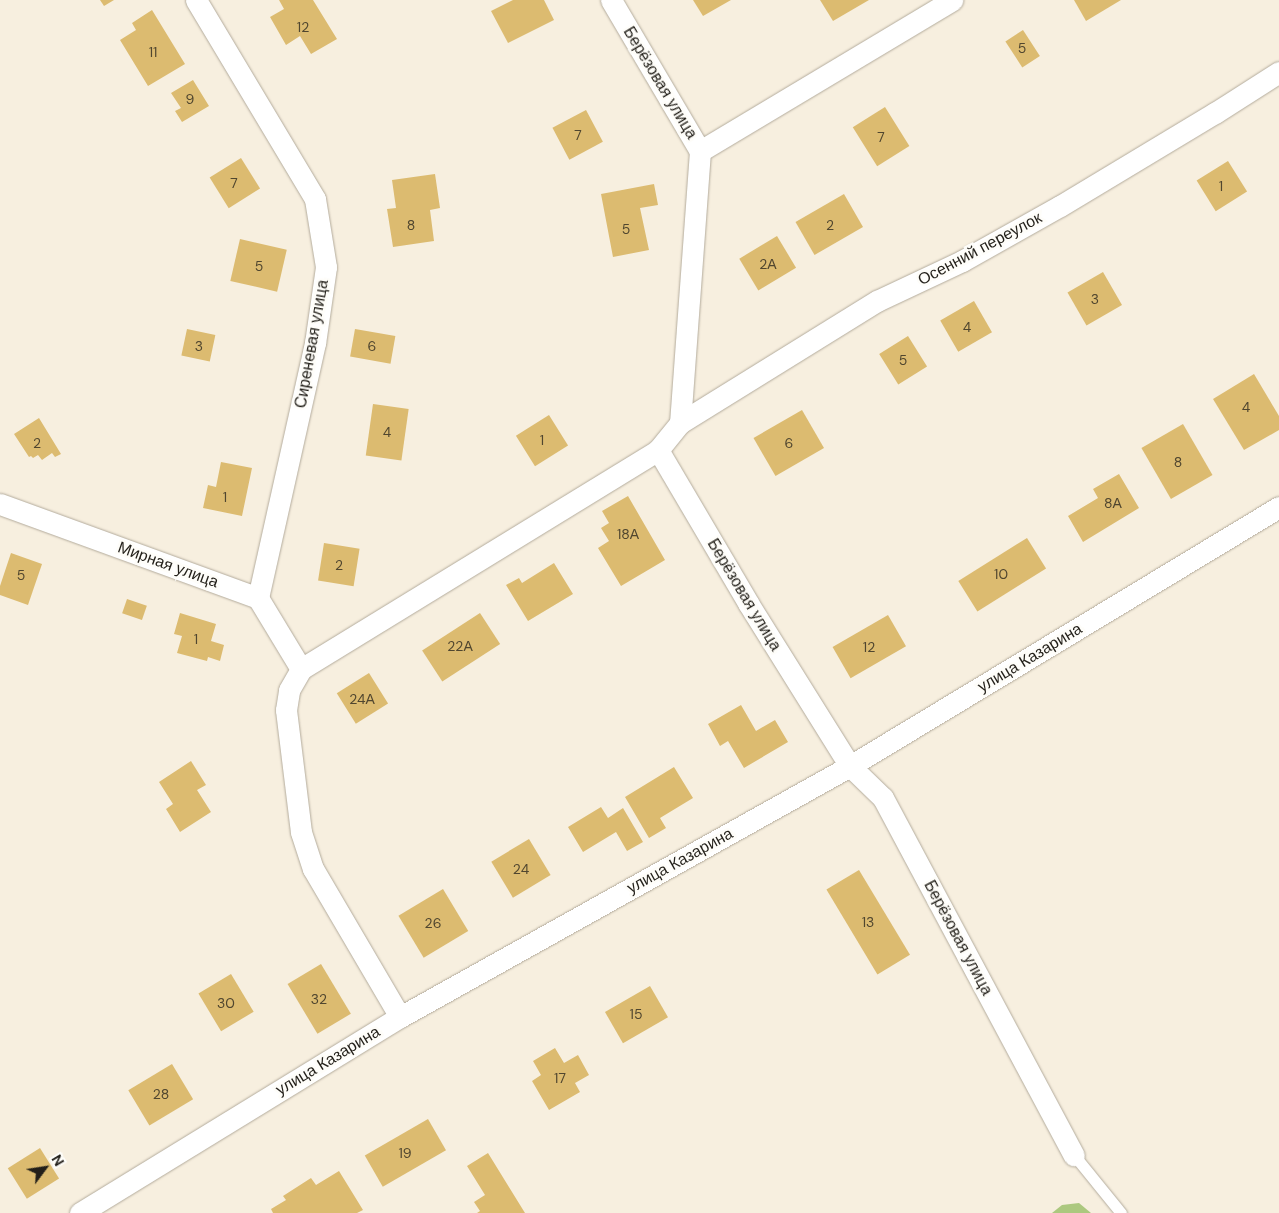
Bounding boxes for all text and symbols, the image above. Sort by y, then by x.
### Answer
house number: 12 [297,19,309,35]
street label: Берёзовая улица [619,23,701,143]
house number: 5 [1018,40,1026,56]
house number: 11 [149,44,157,60]
house number: 9 [186,91,194,107]
house number: 7 [574,127,582,143]
house number: 7 [877,129,885,145]
house number: 7 [230,175,238,191]
house number: 1 [1219,178,1223,194]
street label: Осенний переулок [915,208,1045,290]
house number: 8 [407,217,415,233]
house number: 2 [826,217,834,233]
house number: 5 [622,221,630,237]
house number: 2А [759,256,777,272]
house number: 5 [255,258,263,274]
street label: Сиреневая улица [291,278,333,410]
house number: 3 [1091,291,1099,307]
house number: 4 [963,319,971,335]
house number: 3 [195,338,203,354]
house number: 6 [368,338,376,354]
house number: 5 [899,352,907,368]
house number: 4 [1242,399,1250,415]
house number: 4 [383,424,391,440]
house number: 1 [540,432,544,448]
house number: 2 [33,435,41,451]
house number: 6 [785,435,793,451]
house number: 8 [1174,454,1182,470]
house number: 1 [223,489,227,505]
house number: 8А [1104,495,1122,511]
house number: 18А [617,526,639,542]
street label: Берёзовая улица [703,535,785,655]
street label: Мирная улица [115,538,221,592]
house number: 2 [335,557,343,573]
house number: 10 [994,566,1008,582]
house number: 5 [17,567,25,583]
street label: улица Казарина [974,619,1086,697]
house number: 1 [194,631,198,647]
house number: 22А [447,638,473,654]
house number: 12 [863,639,875,655]
house number: 24А [349,691,375,707]
street label: улица Казарина [624,824,736,898]
house number: 24 [513,861,529,877]
street label: Берёзовая улица [920,877,996,999]
house number: 13 [862,914,874,930]
house number: 26 [425,915,441,931]
house number: 32 [311,991,327,1007]
house number: 30 [217,995,235,1011]
house number: 15 [630,1006,642,1022]
street label: улица Казарина [272,1022,384,1100]
house number: 17 [554,1070,566,1086]
house number: 28 [153,1086,169,1102]
north arrow [20,1143,70,1193]
house number: 19 [398,1145,412,1161]
text: N [48,1151,68,1169]

